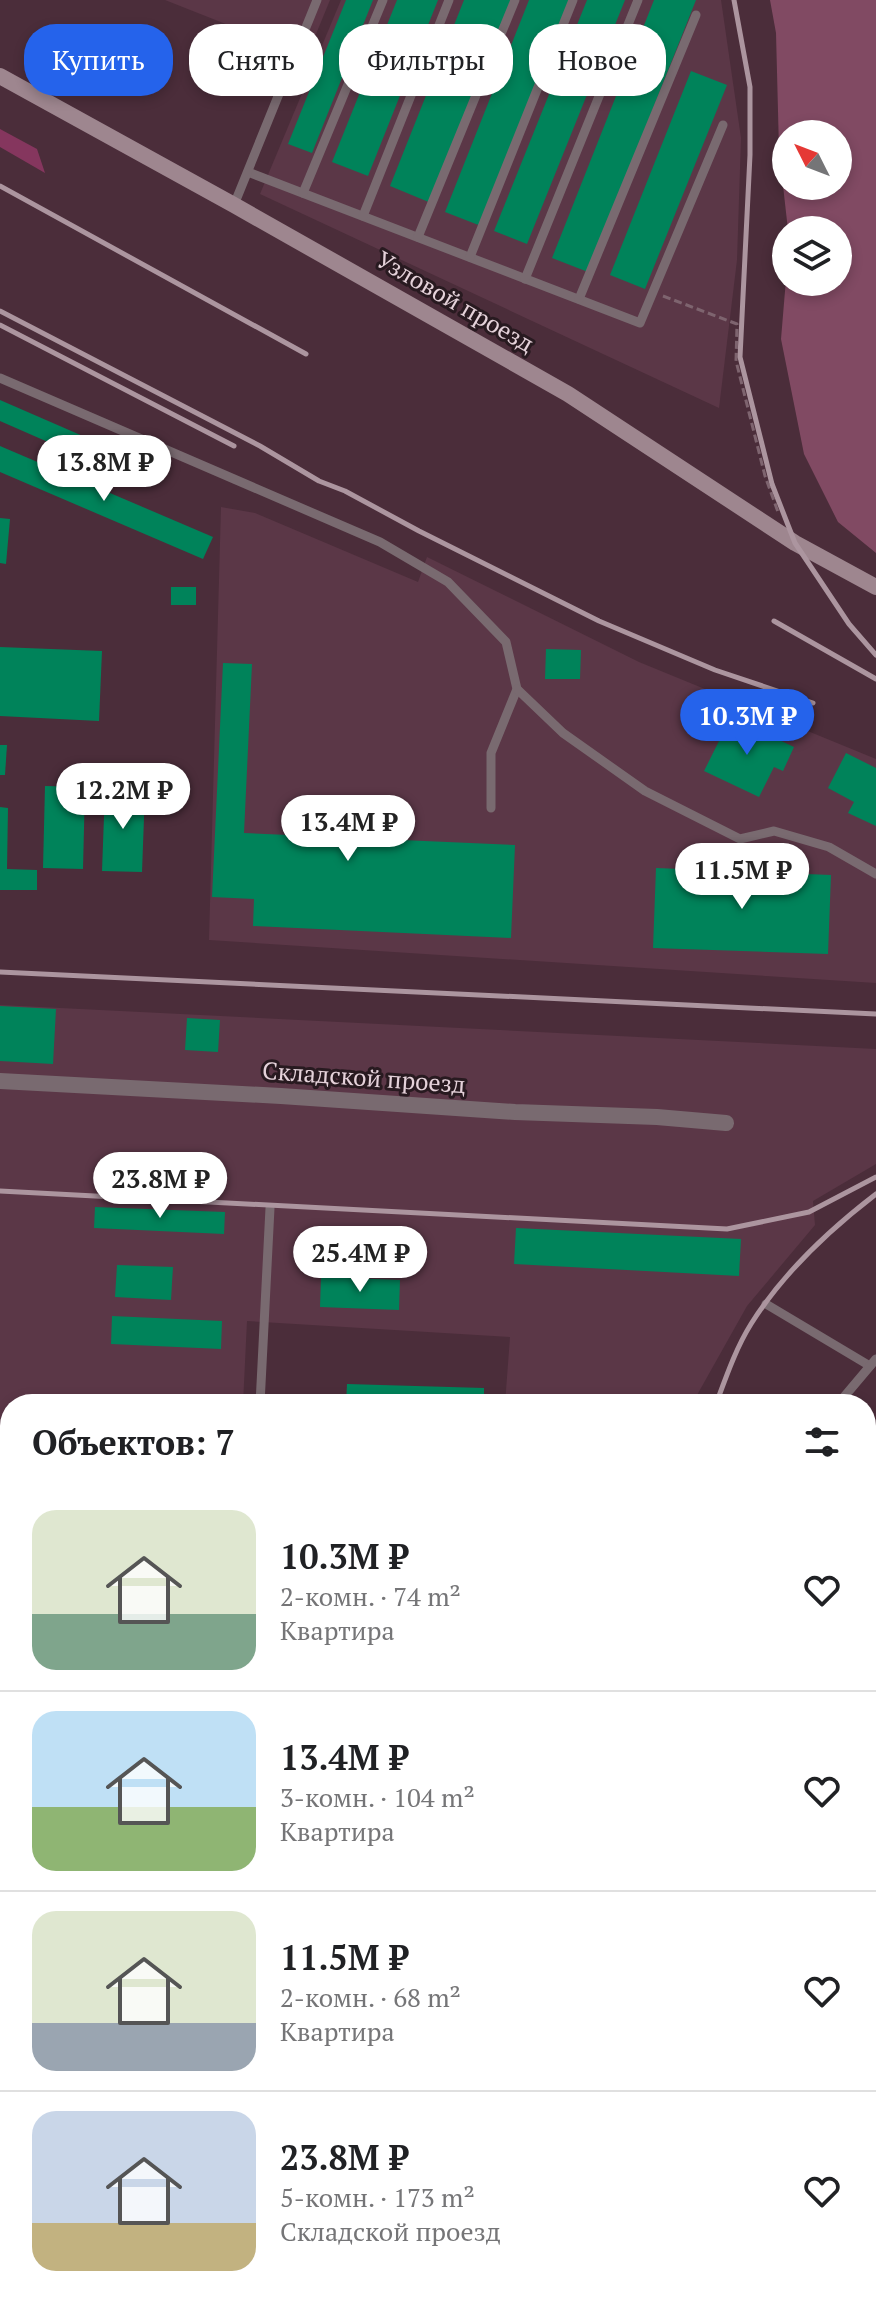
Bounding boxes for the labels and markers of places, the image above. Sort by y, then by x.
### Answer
pin: 13.8M ₽ [30,435,178,503]
pin: 10.3M ₽ [673,689,821,757]
pin: 12.2M ₽ [49,763,197,831]
pin: 13.4M ₽ [274,795,422,863]
pin: 11.5M ₽ [668,843,816,911]
pin: 23.8M ₽ [86,1152,234,1220]
pin: 25.4M ₽ [286,1226,434,1294]

